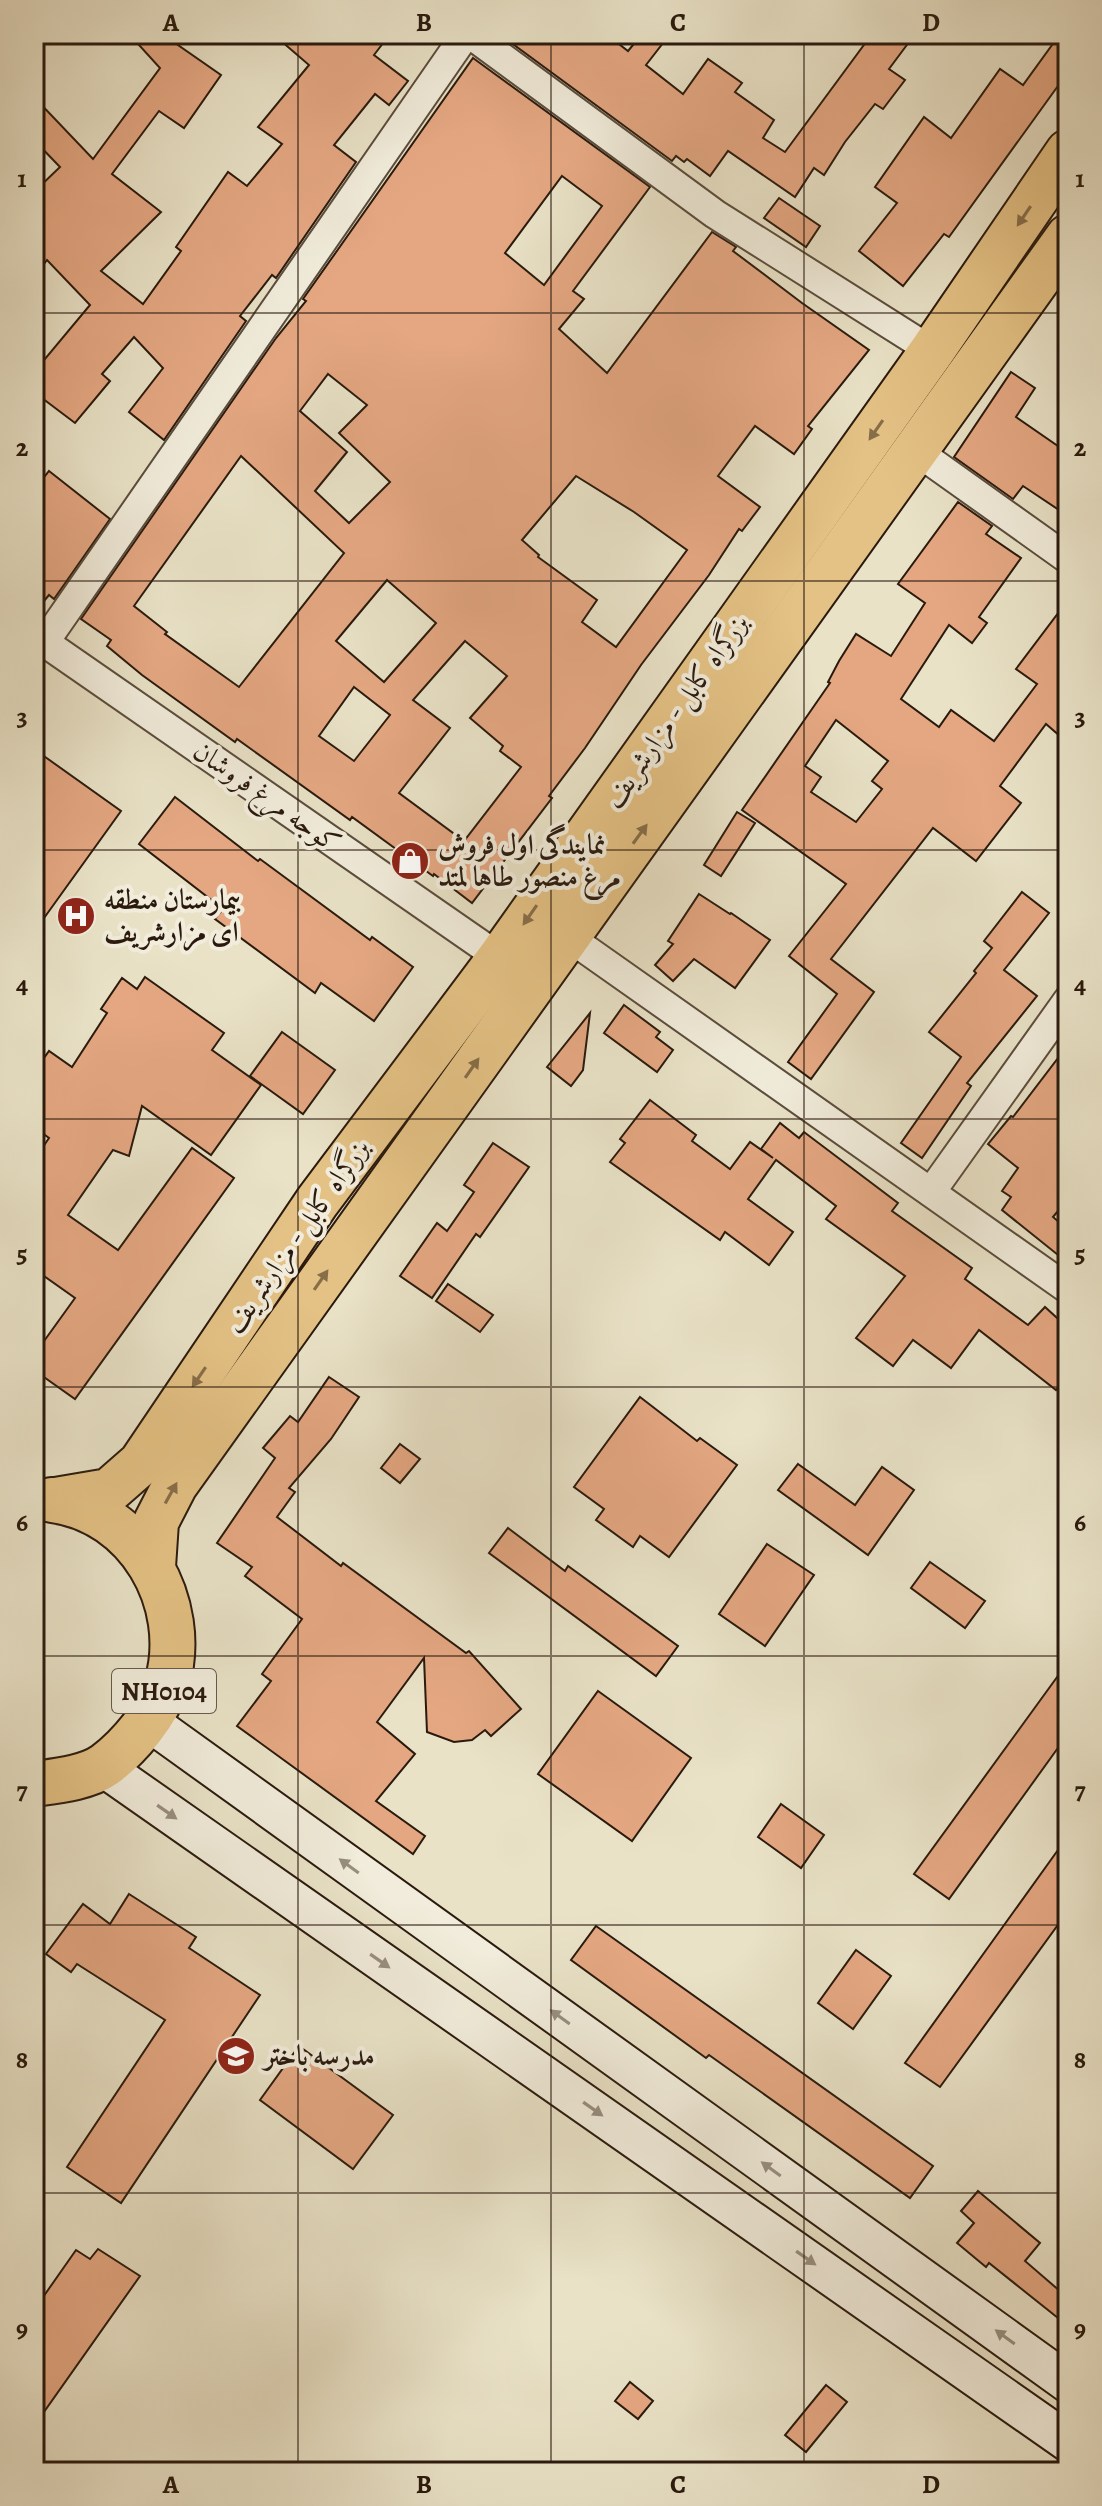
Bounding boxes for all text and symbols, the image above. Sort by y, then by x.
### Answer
text: A [162,5,180,40]
text: B [416,5,432,40]
text: C [670,5,686,40]
text: D [922,5,940,40]
text: 1 [17,161,27,196]
text: 1 [1075,161,1085,196]
one-way arrow [1017,206,1032,227]
one-way arrow [868,419,884,441]
text: 2 [16,430,29,465]
text: 2 [1074,430,1087,465]
street label: بزرگراه کابل - مزارشریف [595,606,757,816]
text: 3 [16,699,28,734]
text: 3 [1074,699,1086,734]
street label: كوجه مرغ فروشان [183,732,348,865]
place label: نمایندگی اول فروش مرغ منصور طاها لمتد [438,823,621,900]
one-way arrow [631,824,647,845]
shop icon: نمایندگی اول فروش مرغ منصور طاها لمتد [389,840,431,882]
place label: بیمارستان منطقه ای مزارشریف [104,881,241,952]
hospital icon: بیمارستان منطقه ای مزارشریف [55,895,97,937]
one-way arrow [523,905,538,926]
text: 4 [16,967,28,1002]
text: 4 [1074,967,1086,1002]
one-way arrow [464,1058,479,1079]
street label: بزرگراه کابل - مزارشریف [216,1131,378,1341]
text: 5 [16,1236,28,1271]
text: 5 [1074,1236,1086,1271]
one-way arrow [313,1270,328,1291]
one-way arrow [192,1366,207,1388]
one-way arrow [165,1481,178,1504]
text: 6 [16,1505,28,1540]
text: 6 [1074,1505,1086,1540]
road number: NH0104 [112,1669,216,1713]
text: 7 [16,1773,28,1808]
text: 7 [1074,1773,1086,1808]
one-way arrow [156,1804,178,1820]
one-way arrow [338,1858,359,1874]
one-way arrow [370,1952,391,1968]
one-way arrow [549,2010,570,2025]
school or university icon: مدرسه باختر [215,2035,257,2077]
place label: مدرسه باختر [261,2037,375,2075]
text: 8 [16,2042,28,2077]
text: 8 [1074,2042,1086,2077]
one-way arrow [583,2101,604,2116]
one-way arrow [760,2161,782,2177]
one-way arrow [796,2250,817,2265]
text: 9 [16,2311,28,2346]
text: 9 [1074,2311,1086,2346]
one-way arrow [994,2330,1015,2345]
text: A [162,2467,180,2502]
text: B [416,2467,432,2502]
text: C [670,2467,686,2502]
text: D [922,2467,940,2502]

